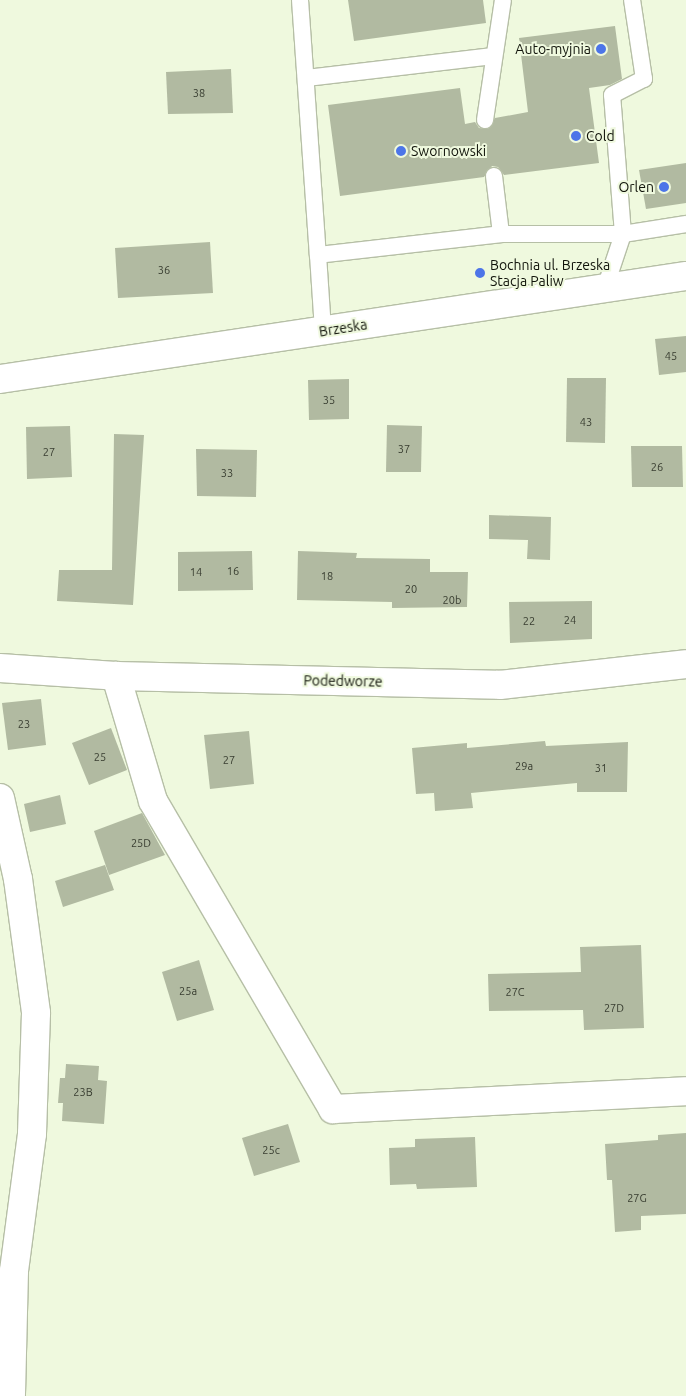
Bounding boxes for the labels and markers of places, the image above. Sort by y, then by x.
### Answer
place label: Auto-myjnia [515,41,591,57]
marker: Auto-myjnia [595,43,607,55]
place label: Cold [586,128,615,144]
marker: Cold [570,130,582,142]
place label: Swornowski [411,143,486,159]
marker: Swornowski [395,145,407,157]
place label: Orlen [618,179,654,195]
marker: Orlen [658,181,670,193]
place label: Bochnia ul. Brzeska Stacja Paliw [490,257,610,290]
marker: Bochnia ul. Brzeska Stacja Paliw [474,267,486,279]

